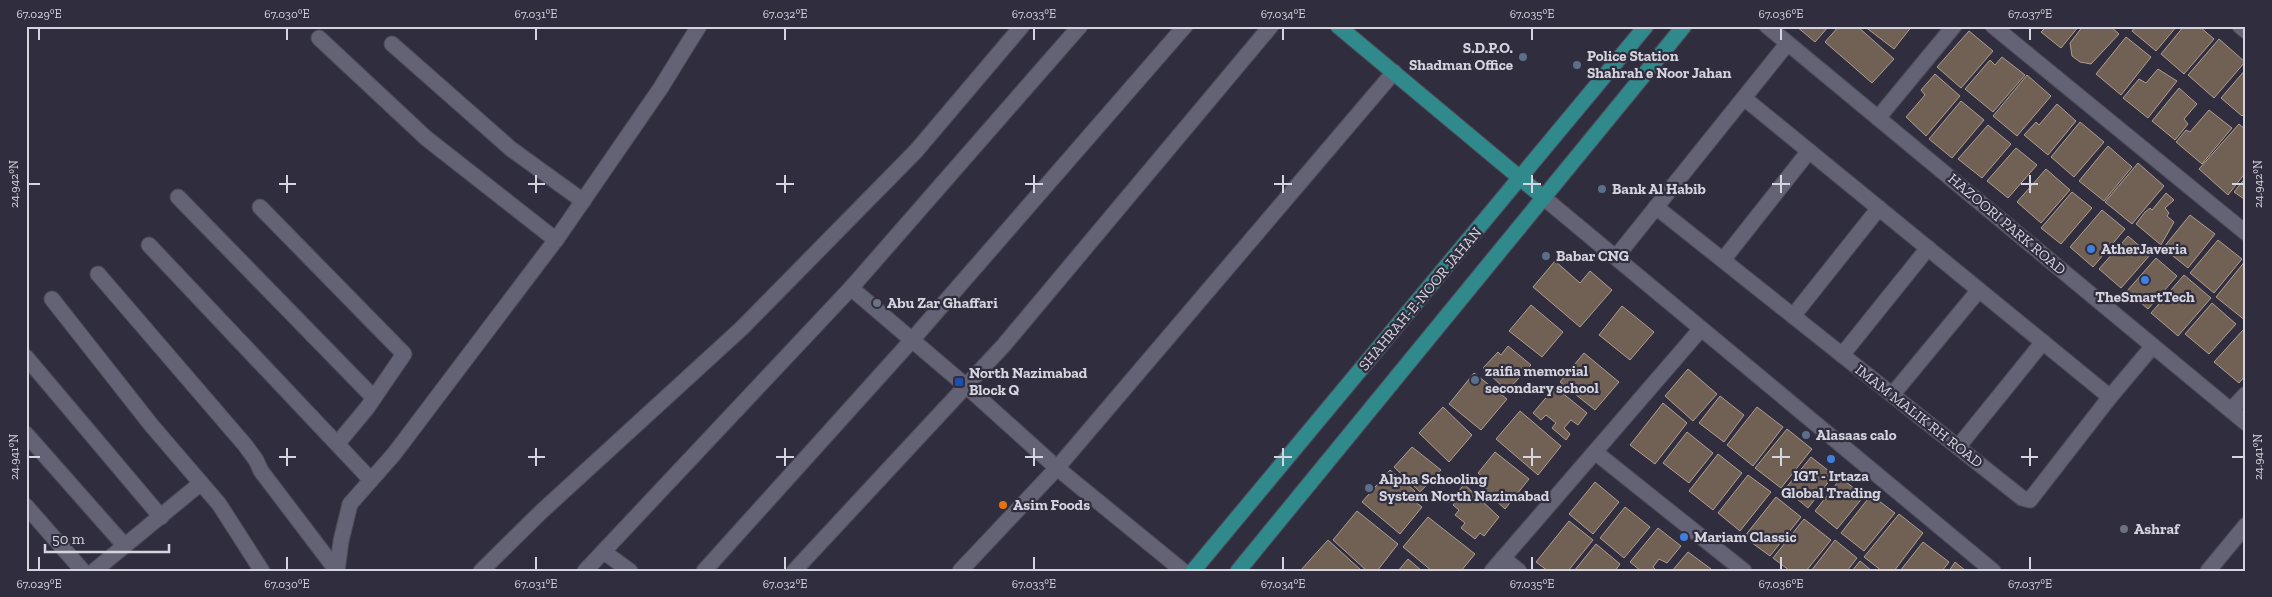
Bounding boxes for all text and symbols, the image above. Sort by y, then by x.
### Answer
text: 67.029°E [16,7,62,21]
text: 67.030°E [264,7,310,21]
text: 67.031°E [515,7,557,21]
text: 67.032°E [763,7,807,21]
text: 67.033°E [1012,7,1056,21]
text: 67.034°E [1261,7,1305,21]
text: 67.035°E [1510,7,1554,21]
text: 67.036°E [1759,7,1803,21]
text: 67.037°E [2008,7,2052,21]
place label: S.D.P.O. Shadman Office [1409,39,1513,74]
place label: Police Station Shahrah e Noor Jahan [1587,47,1732,82]
marker: S.D.P.O. Shadman Office [1517,51,1529,63]
marker: Police Station Shahrah e Noor Jahan [1571,59,1583,71]
text: 24.942°N [7,160,21,208]
text: 24.942°N [2251,160,2265,208]
street label: HAZOORI PARK ROAD [1944,169,2070,279]
place label: Bank Al Habib [1612,180,1706,198]
marker: Bank Al Habib [1596,183,1608,195]
street label: SHAHRAH-E-NOOR JAHAN [1355,224,1485,374]
place label: AtherJaveria [2101,240,2187,258]
marker: AtherJaveria [2085,243,2097,255]
place label: Babar CNG [1556,247,1629,265]
marker: Babar CNG [1540,250,1552,262]
marker: TheSmartTech [2139,274,2151,286]
place label: TheSmartTech [2095,288,2195,306]
place label: Abu Zar Ghaffari [887,294,998,312]
marker: Abu Zar Ghaffari [871,297,883,309]
street label: IMAM MALIK RH ROAD [1852,361,1986,471]
place label: zaifia memorial secondary school [1485,362,1599,397]
place label: North Nazimabad Block Q [969,364,1088,399]
marker: zaifia memorial secondary school [1469,374,1481,386]
marker: North Nazimabad Block Q [953,376,965,388]
place label: Alasaas calo [1816,426,1897,444]
marker: Alasaas calo [1800,429,1812,441]
text: 24.941°N [7,434,21,480]
text: 24.941°N [2251,434,2265,480]
marker: IGT - Irtaza Global Trading [1825,453,1837,465]
place label: IGT - Irtaza Global Trading [1781,467,1881,502]
place label: Alpha Schooling System North Nazimabad [1379,470,1550,505]
marker: Alpha Schooling System North Nazimabad [1363,482,1375,494]
place label: Asim Foods [1013,496,1090,514]
marker: Asim Foods [997,499,1009,511]
place label: Ashraf [2134,520,2181,538]
scale bar [45,522,169,554]
marker: Ashraf [2118,523,2130,535]
place label: Mariam Classic [1694,528,1796,546]
text: 50 m [52,530,85,548]
marker: Mariam Classic [1678,531,1690,543]
text: 67.029°E [16,577,62,591]
text: 67.030°E [264,577,310,591]
text: 67.031°E [515,577,557,591]
text: 67.032°E [763,577,807,591]
text: 67.033°E [1012,577,1056,591]
text: 67.034°E [1261,577,1305,591]
text: 67.035°E [1510,577,1554,591]
text: 67.036°E [1759,577,1803,591]
text: 67.037°E [2008,577,2052,591]

